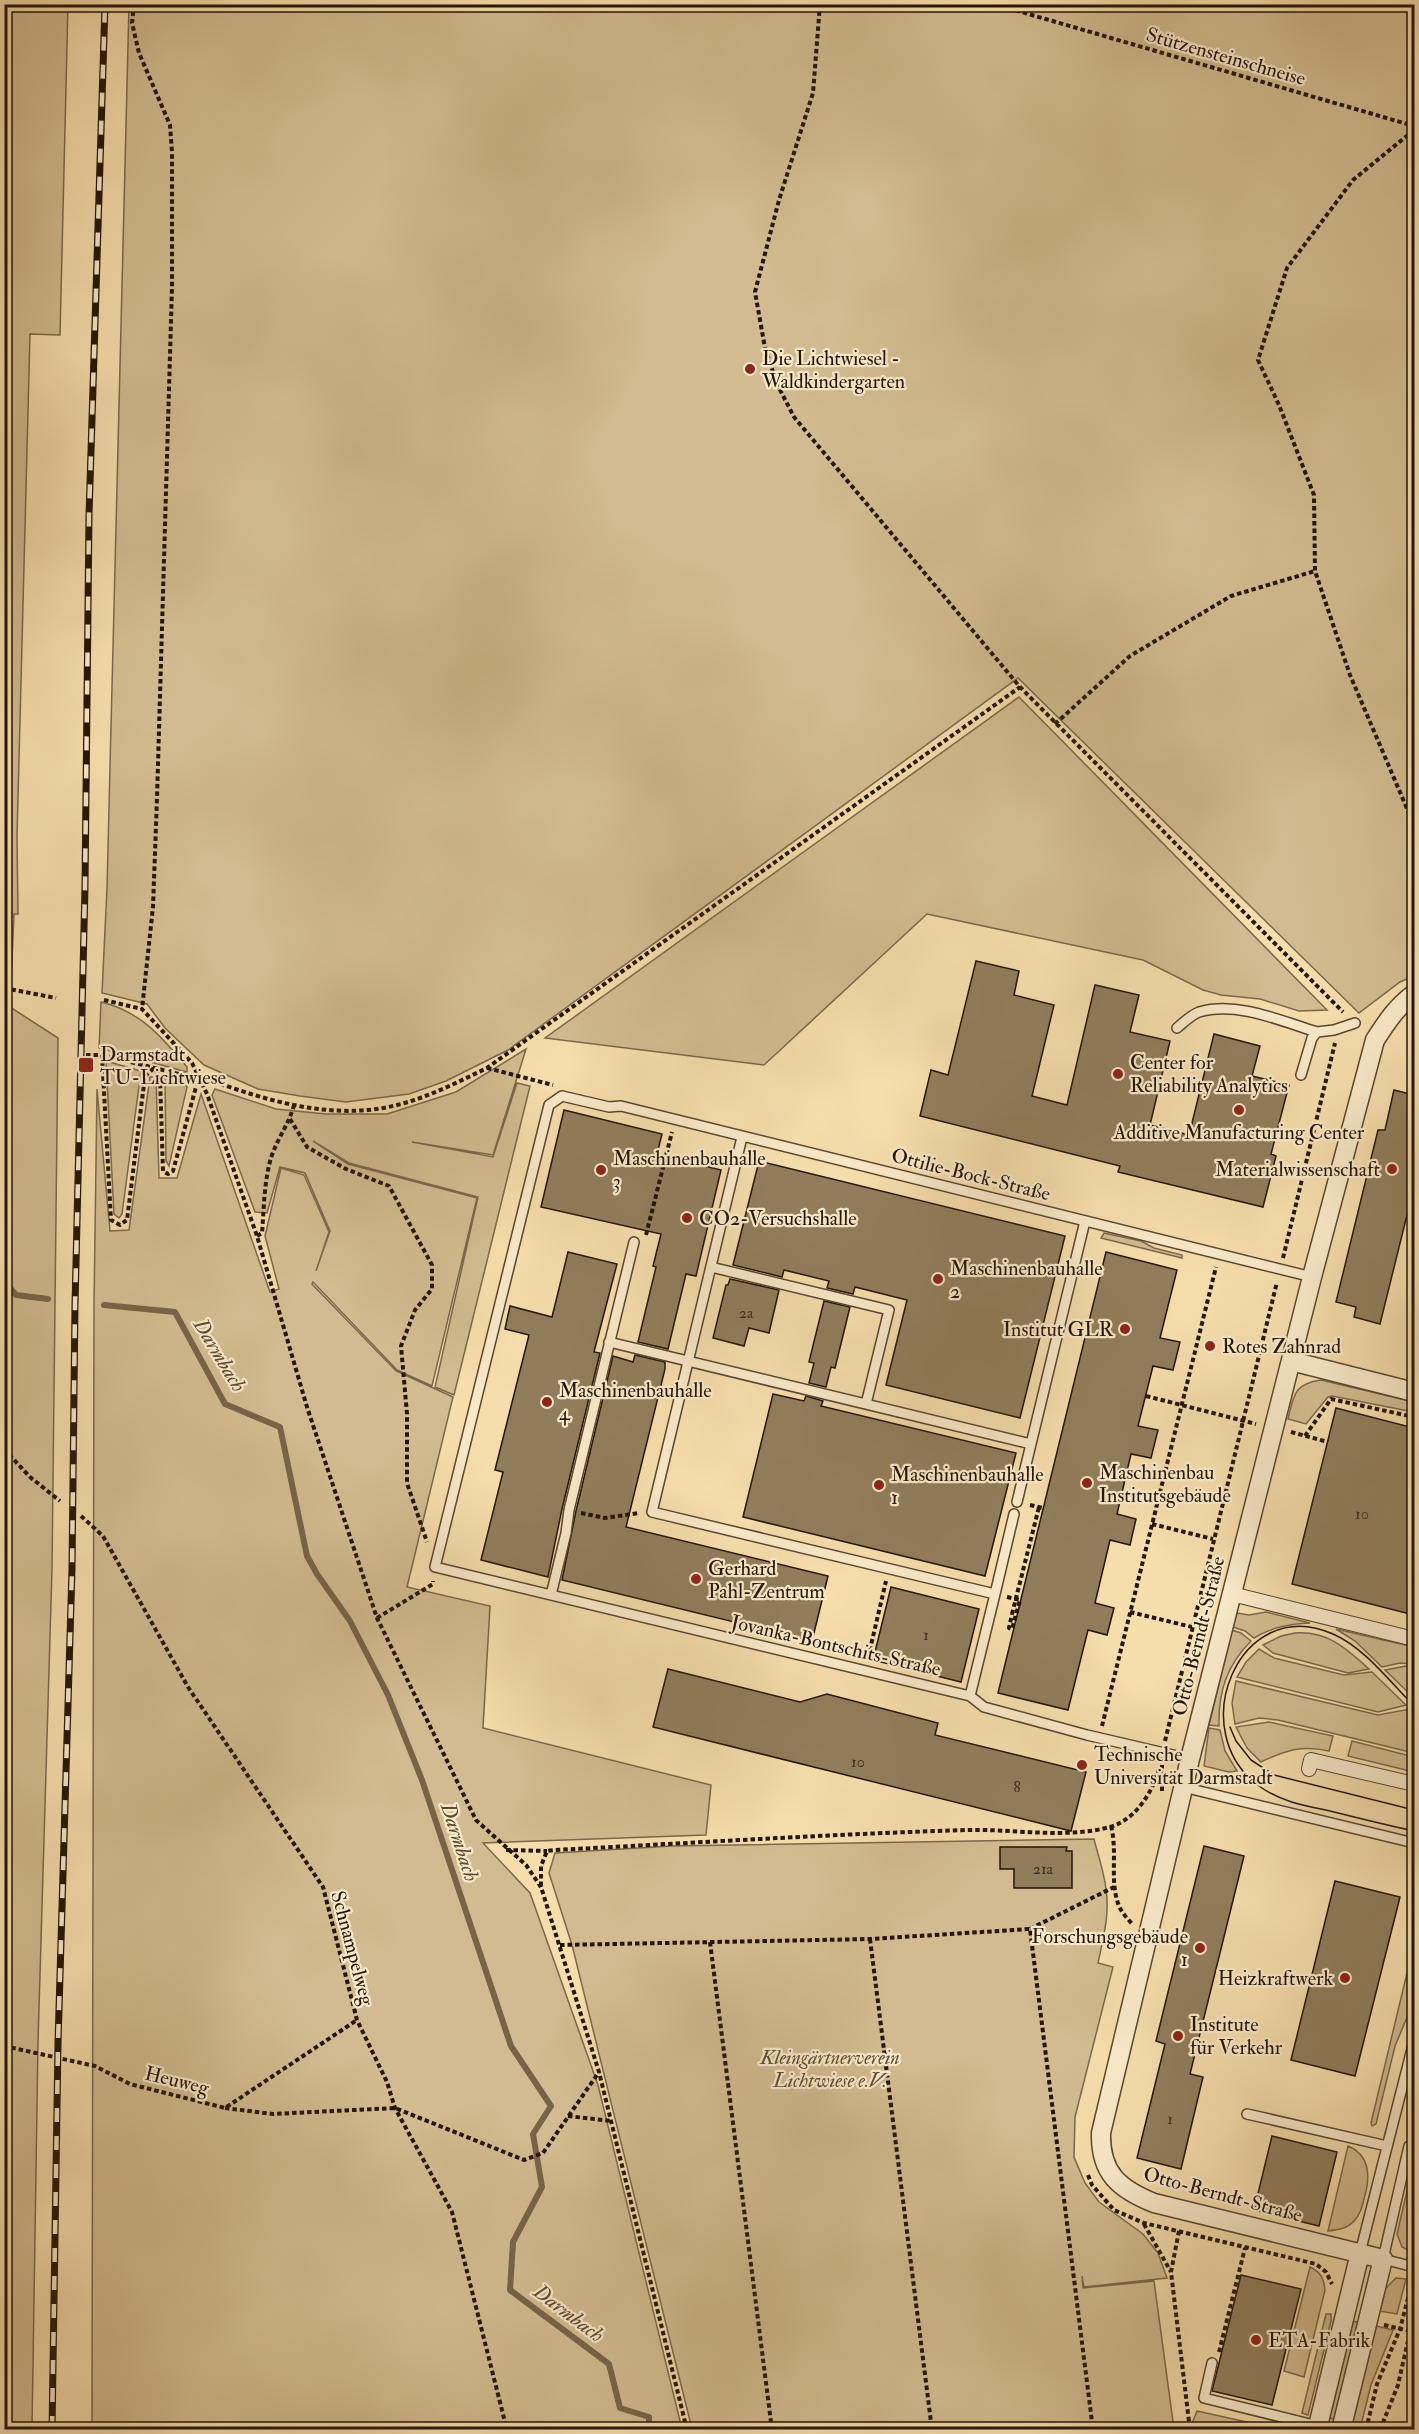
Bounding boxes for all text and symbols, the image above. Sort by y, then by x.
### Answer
street label: Stützensteinschneise [1143,22,1308,91]
place label: Die Lichtwiesel - Waldkindergarten [761,346,905,394]
marker: Die Lichtwiesel - Waldkindergarten [743,362,757,376]
place label: Darmstadt TU-Lichtwiese [100,1042,226,1090]
place label: Center for Reliability Analytics [1130,1050,1288,1098]
marker: Darmstadt TU-Lichtwiese [77,1056,95,1074]
marker: Center for Reliability Analytics [1111,1067,1125,1081]
marker: Additive Manufacturing Center [1232,1103,1246,1117]
place label: Additive Manufacturing Center [1113,1120,1365,1145]
street label: Ottilie-Bock-Straße [889,1143,1053,1206]
place label: Maschinenbauhalle 3 [613,1146,766,1194]
place label: Materialwissenschaft [1215,1157,1381,1182]
marker: Materialwissenschaft [1385,1162,1399,1176]
marker: Maschinenbauhalle 3 [594,1163,608,1177]
place label: CO2-Versuchshalle [699,1206,857,1231]
marker: CO2-Versuchshalle [680,1211,694,1225]
place label: Maschinenbauhalle 2 [950,1256,1103,1304]
marker: Maschinenbauhalle 2 [931,1272,945,1286]
house number: 2a [739,1303,754,1323]
water label: Darmbach [187,1313,252,1397]
place label: Institut GLR [1003,1317,1114,1342]
marker: Institut GLR [1118,1322,1132,1336]
place label: Rotes Zahnrad [1222,1334,1341,1359]
marker: Rotes Zahnrad [1203,1339,1217,1353]
place label: Maschinenbauhalle 4 [559,1378,712,1426]
marker: Maschinenbauhalle 4 [540,1395,554,1409]
place label: Maschinenbau Institutsgebäude [1099,1460,1231,1508]
place label: Maschinenbauhalle 1 [891,1462,1044,1510]
marker: Maschinenbau Institutsgebäude [1080,1476,1094,1490]
marker: Maschinenbauhalle 1 [872,1478,886,1492]
house number: 10 [1355,1504,1369,1524]
street label: Otto-Berndt-Straße [1167,1554,1230,1719]
place label: Gerhard Pahl-Zentrum [708,1556,825,1604]
marker: Gerhard Pahl-Zentrum [689,1572,703,1586]
street label: Jovanka-Bontschits-Straße [728,1609,943,1682]
house number: 1 [923,1625,929,1645]
place label: Technische Universität Darmstadt [1094,1742,1273,1790]
house number: 10 [851,1752,865,1772]
marker: Technische Universität Darmstadt [1075,1758,1089,1772]
house number: 8 [1013,1777,1021,1797]
water label: Darmbach [434,1798,485,1885]
house number: 21a [1033,1859,1054,1879]
street label: Schnampelweg [324,1888,380,2009]
place label: Forschungsgebäude 1 [1031,1924,1188,1972]
marker: Forschungsgebäude 1 [1193,1941,1207,1955]
place label: Heizkraftwerk [1218,1966,1333,1991]
marker: Heizkraftwerk [1338,1971,1352,1985]
place label: Institute für Verkehr [1190,2012,1283,2060]
marker: Institute für Verkehr [1171,2029,1185,2043]
park label: Kleingärtnerverein Lichtwiese e.V. [759,2045,900,2093]
street label: Heuweg [142,2060,213,2101]
house number: 1 [1167,2109,1173,2129]
street label: Otto-Berndt-Straße [1141,2161,1305,2228]
water label: Darmbach [527,2278,609,2349]
place label: ETA-Fabrik [1268,2328,1371,2353]
marker: ETA-Fabrik [1249,2333,1263,2347]

